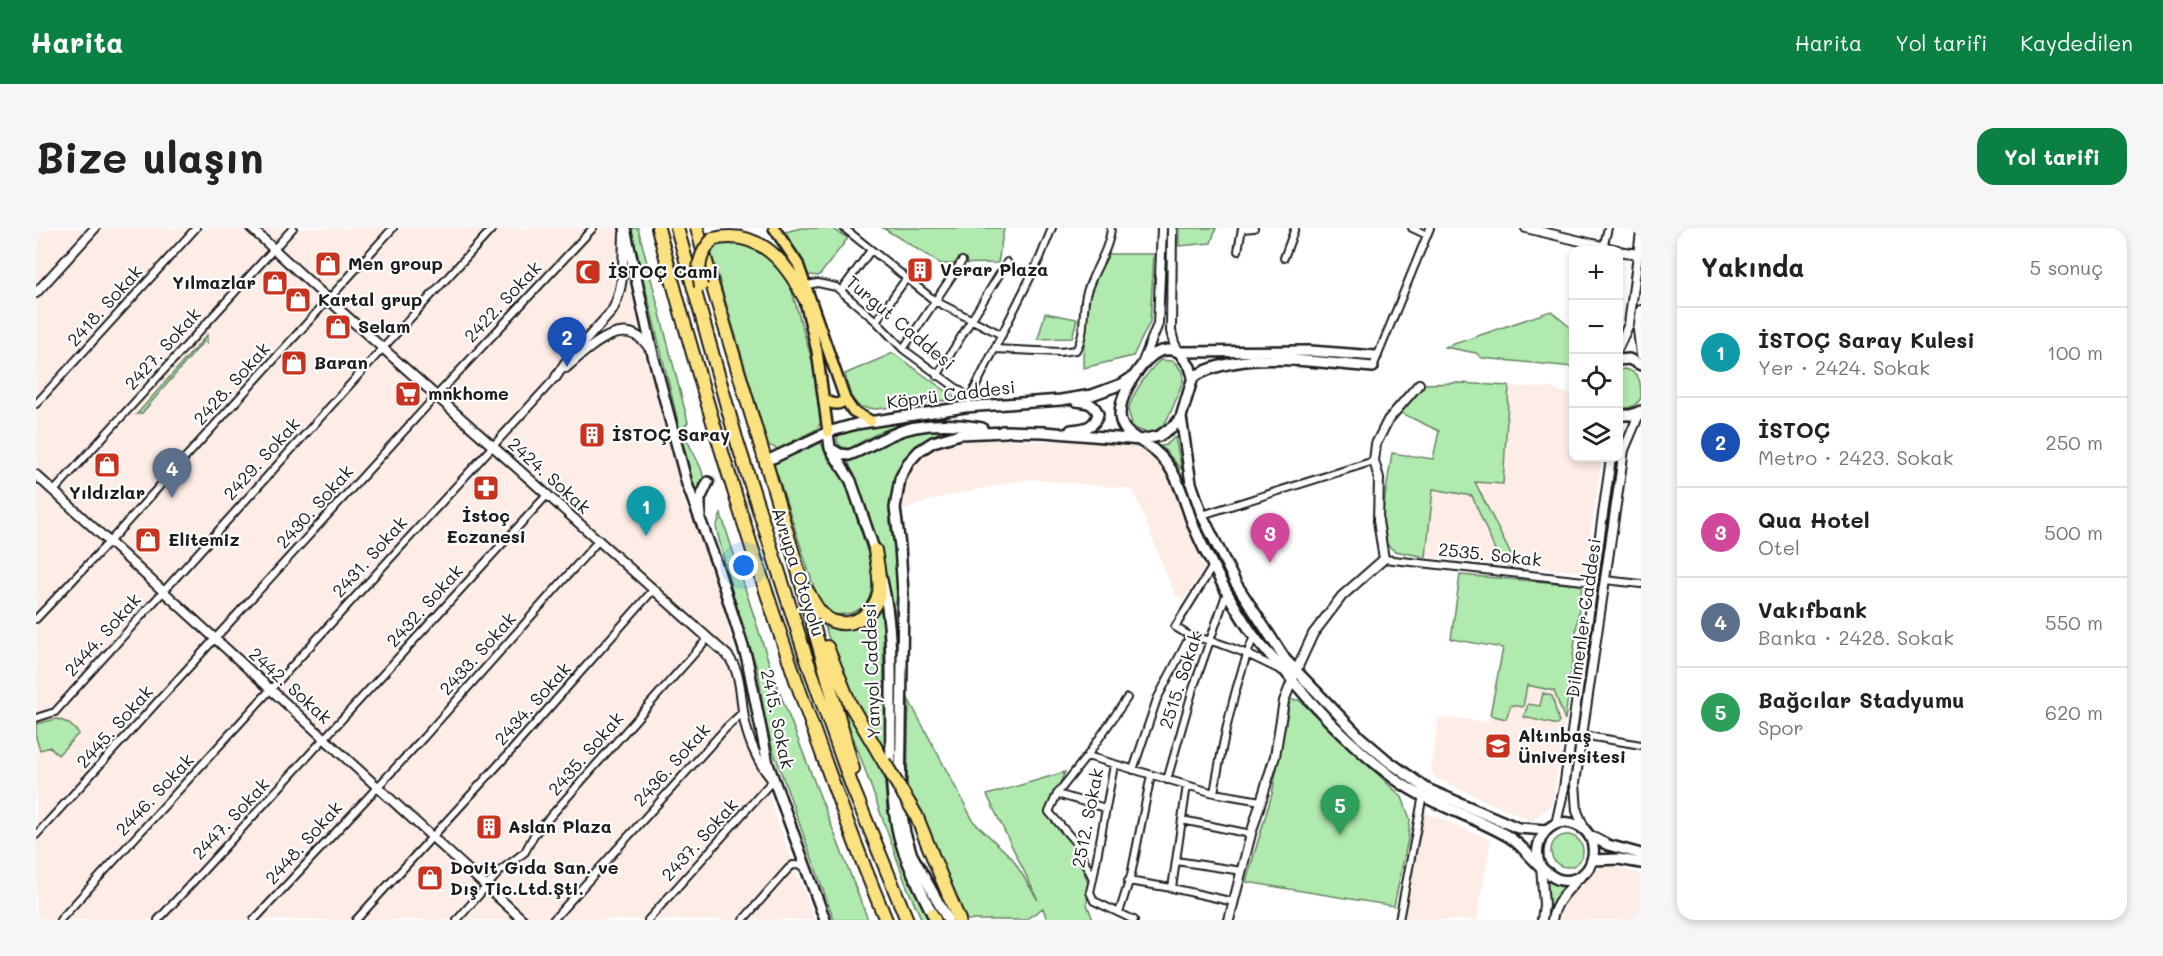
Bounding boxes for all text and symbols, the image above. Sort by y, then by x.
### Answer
text: Harita [30,24,123,60]
text: Harita [1795,29,1862,56]
text: Yol tarifi [1895,29,1987,56]
text: Kaydedilen [2020,29,2133,56]
button: Yol tarifi [1977,128,2127,185]
text: Bize ulaşın [36,129,264,184]
map controls [1569,246,1623,462]
button: + [1569,246,1623,300]
shop icon: Men group [313,249,343,279]
text: Yakında [1701,250,1804,284]
place label: Men group [348,251,443,275]
text: 5 sonuç [2030,254,2103,280]
building icon: Verar Plaza [905,255,935,285]
street label: 2422. Sokak [458,256,546,347]
mosque icon: İSTOÇ Cami [573,257,603,287]
place label: Verar Plaza [940,257,1048,281]
street label: 2418. Sokak [61,259,147,351]
place label: İSTOÇ Cami [608,259,718,283]
shop icon: Yılmazlar [260,268,290,298]
place label: Yılmazlar [172,270,256,294]
street label: Turgut Caddesi [841,270,960,375]
shop icon: Kartal grup [283,285,313,315]
place label: Kartal grup [318,287,422,311]
button: − [1569,300,1623,354]
street label: 2427. Sokak [119,302,206,395]
shop icon: Selam [323,312,353,342]
place label: Selam [358,314,410,338]
pin: 2 [548,318,586,367]
text: İSTOÇ Saray Kulesi [1758,325,1975,354]
street label: 2428. Sokak [188,337,275,430]
text: 1 [1716,339,1725,365]
text: 100 m [2047,339,2103,365]
shop icon: Baran [279,348,309,378]
place label: Baran [314,350,368,374]
button: locate [1569,354,1623,408]
text: Yer · 2424. Sokak [1758,354,1930,380]
street label: Köprü Caddesi [885,374,1017,414]
supermarket icon: mnkhome [393,379,423,409]
place label: mnkhome [428,381,509,405]
button: layers [1569,408,1623,462]
street label: 2429. Sokak [218,412,305,505]
text: İSTOÇ [1758,415,1830,444]
building icon: İSTOÇ Saray [577,420,607,450]
place label: İSTOÇ Saray [612,422,730,446]
text: 2 [1715,429,1726,455]
text: 250 m [2046,429,2103,455]
street label: 2424. Sokak [503,432,596,519]
text: Metro · 2423. Sokak [1758,444,1953,470]
pin: 4 [152,448,192,498]
shop icon: Yıldızlar [92,450,122,480]
street label: 2430. Sokak [270,459,358,553]
pharmacy icon: İstoç Eczanesi [471,473,501,503]
place label: Yıldızlar [69,480,145,504]
pin: 1 [626,486,666,536]
place label: İstoç Eczanesi [446,503,526,548]
street label: Avrupa Otoyolu [767,504,831,639]
text: Qua Hotel [1758,505,1870,534]
street label: 2431. Sokak [326,511,412,602]
pin: 3 [1250,514,1290,563]
text: 3 [1715,519,1727,545]
text: 500 m [2044,519,2103,545]
shop icon: Elitemiz [133,525,163,555]
place label: Elitemiz [168,527,240,551]
text: Otel [1758,534,1800,560]
street label: 2535. Sokak [1437,537,1543,571]
street label: Dilmenler Caddesi [1560,537,1606,699]
your location [729,551,758,580]
street label: 2432. Sokak [381,559,468,652]
street label: 2444. Sokak [59,588,146,681]
text: Vakıfbank [1758,595,1867,624]
street label: Yanyol Caddesi [857,603,885,739]
street label: 2433. Sokak [434,607,521,700]
text: 4 [1714,609,1727,635]
text: 550 m [2045,609,2103,635]
text: Banka · 2428. Sokak [1758,624,1954,650]
street label: 2515. Sokak [1153,628,1207,732]
street label: 2442. Sokak [244,642,337,729]
street label: 2434. Sokak [489,657,576,750]
street label: 2415. Sokak [756,667,800,771]
street label: 2445. Sokak [71,680,158,773]
text: Bağcılar Stadyumu [1758,685,1965,714]
text: 5 [1715,699,1726,725]
text: 620 m [2045,699,2103,725]
street label: 2435. Sokak [542,706,628,800]
text: Spor [1758,714,1804,740]
street label: 2436. Sokak [627,718,715,811]
place label: Altınbaş Üniversitesi [1518,723,1626,768]
school or university icon: Altınbaş Üniversitesi [1483,731,1513,761]
street label: 2446. Sokak [110,748,199,841]
street label: 2512. Sokak [1066,766,1108,870]
street label: 2447. Sokak [186,772,274,864]
pin: 5 [1320,786,1360,835]
street label: 2437. Sokak [656,793,743,886]
street label: 2448. Sokak [259,796,347,889]
building icon: Aslan Plaza [474,812,504,842]
place label: Aslan Plaza [508,814,612,838]
place label: Dovit Gıda San. ve Dış Tic.Ltd.Şti. [450,855,619,900]
shop icon: Dovit Gıda San. ve Dış Tic.Ltd.Şti. [415,863,445,893]

